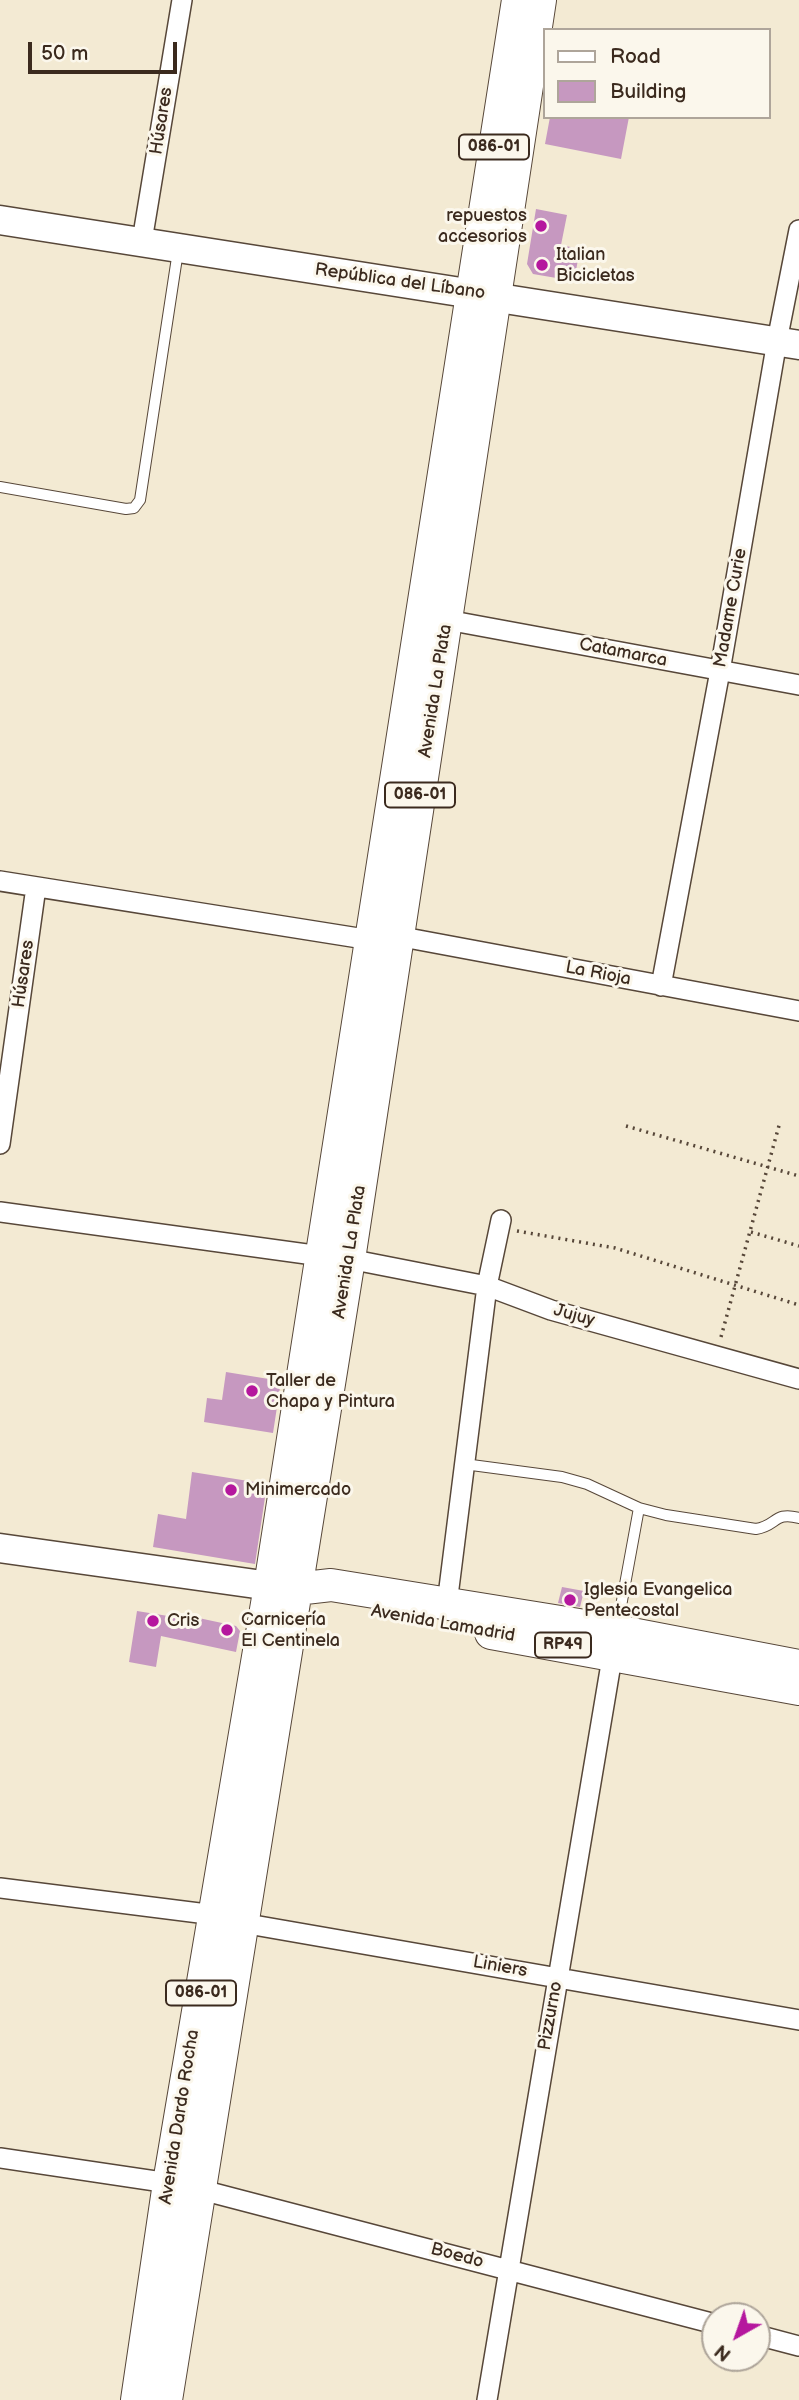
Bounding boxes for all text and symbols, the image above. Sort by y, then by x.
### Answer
scale bar [32,28,180,72]
legend [544,28,771,119]
text: 50 m [41,41,88,66]
text: Road [610,44,661,69]
text: Building [610,79,686,104]
street label: Húsares [146,86,178,156]
road number: 086-01 [459,134,529,160]
place label: repuestos accesorios [438,205,527,248]
marker: repuestos accesorios [533,218,549,234]
place label: Italian Bicicletas [556,244,635,286]
marker: Italian Bicicletas [534,257,550,273]
street label: República del Líbano [313,259,487,305]
street label: Madame Curie [710,547,752,669]
street label: Avenida La Plata [415,623,457,759]
street label: Catamarca [577,634,669,672]
road number: 086-01 [385,782,455,808]
street label: Húsares [9,939,39,1009]
street label: La Rioja [563,957,633,991]
street label: Avenida La Plata [329,1184,371,1320]
street label: Jujuy [551,1300,597,1332]
place label: Taller de Chapa y Pintura [266,1370,395,1412]
marker: Taller de Chapa y Pintura [244,1383,260,1399]
place label: Minimercado [245,1479,351,1501]
marker: Minimercado [223,1482,239,1498]
place label: Iglesia Evangelica Pentecostal [584,1579,732,1622]
marker: Iglesia Evangelica Pentecostal [562,1592,578,1608]
street label: Avenida Lamadrid [369,1601,517,1647]
place label: Carnicería El Centinela [241,1609,340,1652]
place label: Cris [167,1610,199,1632]
marker: Cris [145,1613,161,1629]
marker: Carnicería El Centinela [219,1622,235,1638]
road number: RP49 [535,1632,591,1658]
street label: Liniers [471,1952,529,1982]
road number: 086-01 [166,1980,236,2006]
street label: Pizzurno [534,1980,568,2052]
street label: Avenida Dardo Rocha [156,2028,204,2206]
street label: Boedo [428,2239,486,2273]
north arrow [701,2302,771,2372]
text: N [711,2339,736,2365]

